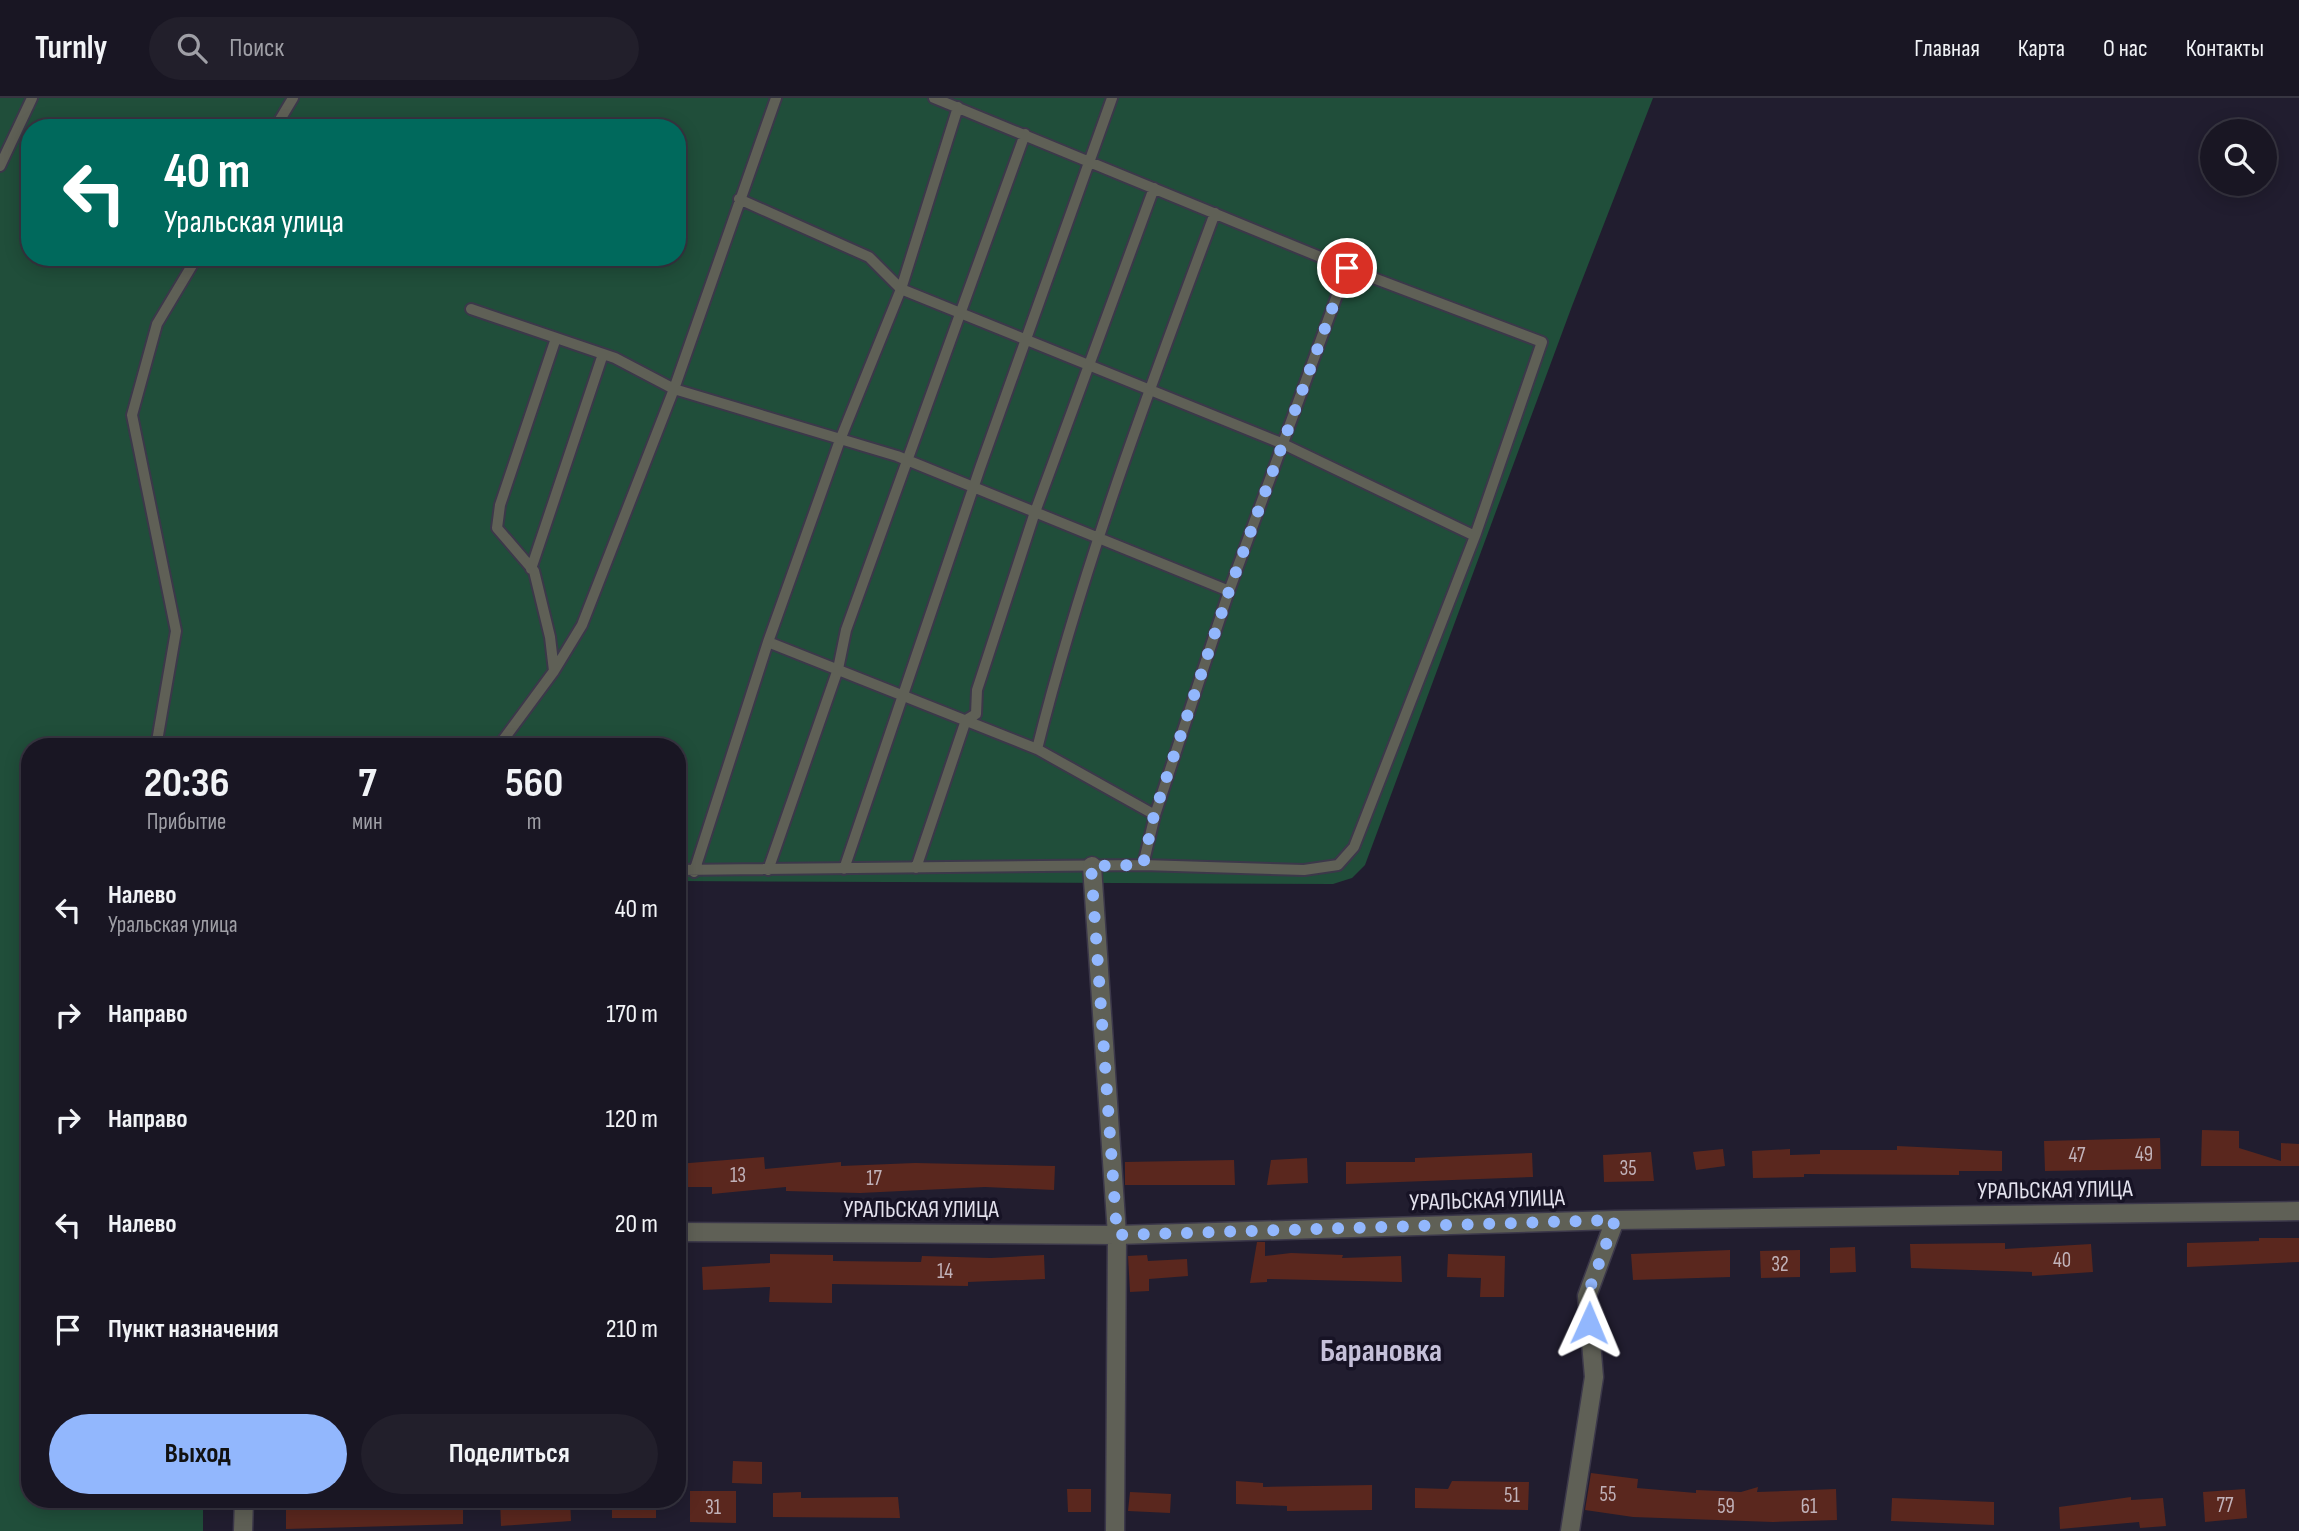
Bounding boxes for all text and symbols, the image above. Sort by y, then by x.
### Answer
search box [149,17,639,80]
text: Turnly [35,28,107,68]
icon: search [173,29,211,67]
text: Поиск [229,33,284,64]
text: Главная [1914,34,1980,63]
text: Карта [2018,34,2065,63]
text: О нас [2103,34,2148,63]
text: Контакты [2186,34,2264,63]
map controls [2200,119,2277,196]
button: search [2200,119,2277,196]
text: 40 m [164,143,250,202]
icon: left [49,147,140,238]
text: Уральская улица [164,203,344,242]
pin [1317,238,1377,298]
icon: arrive [1328,249,1366,287]
text: 20:36 [144,758,229,809]
text: 7 [358,758,376,809]
text: 560 [505,758,563,809]
text: Прибытие [147,808,226,836]
text: мин [352,808,383,836]
text: m [527,808,542,836]
text: Налево [108,880,177,911]
icon: left [49,891,87,929]
text: 40 m [615,894,658,925]
text: Уральская улица [108,911,238,939]
icon: right [49,996,87,1034]
text: Направо [108,999,187,1030]
text: 170 m [606,999,658,1030]
icon: right [49,1101,87,1139]
text: Направо [108,1104,187,1135]
text: 120 m [605,1104,658,1135]
house number: 49 [2135,1142,2153,1167]
house number: 47 [2068,1143,2086,1168]
house number: 35 [1619,1156,1637,1181]
house number: 13 [730,1163,746,1188]
house number: 17 [866,1166,882,1191]
street label: УРАЛЬСКАЯ УЛИЦА [1977,1174,2134,1206]
street label: УРАЛЬСКАЯ УЛИЦА [1409,1183,1566,1217]
street label: УРАЛЬСКАЯ УЛИЦА [843,1195,999,1224]
icon: left [49,1206,87,1244]
text: Налево [108,1209,177,1240]
text: 20 m [615,1209,658,1240]
house number: 40 [2053,1248,2071,1273]
house number: 32 [1771,1252,1789,1277]
house number: 14 [937,1259,953,1284]
position arrow [1552,1286,1626,1360]
icon: arrive [49,1311,87,1349]
text: Пункт назначения [108,1314,279,1345]
text: 210 m [606,1314,658,1345]
district label: Барановка [1320,1332,1442,1371]
button: Выход [49,1414,347,1494]
button: Поделиться [361,1414,658,1494]
house number: 55 [1600,1482,1616,1507]
house number: 51 [1504,1483,1521,1508]
house number: 77 [2217,1493,2234,1518]
house number: 59 [1717,1494,1735,1519]
house number: 61 [1801,1494,1818,1519]
house number: 31 [705,1495,722,1520]

